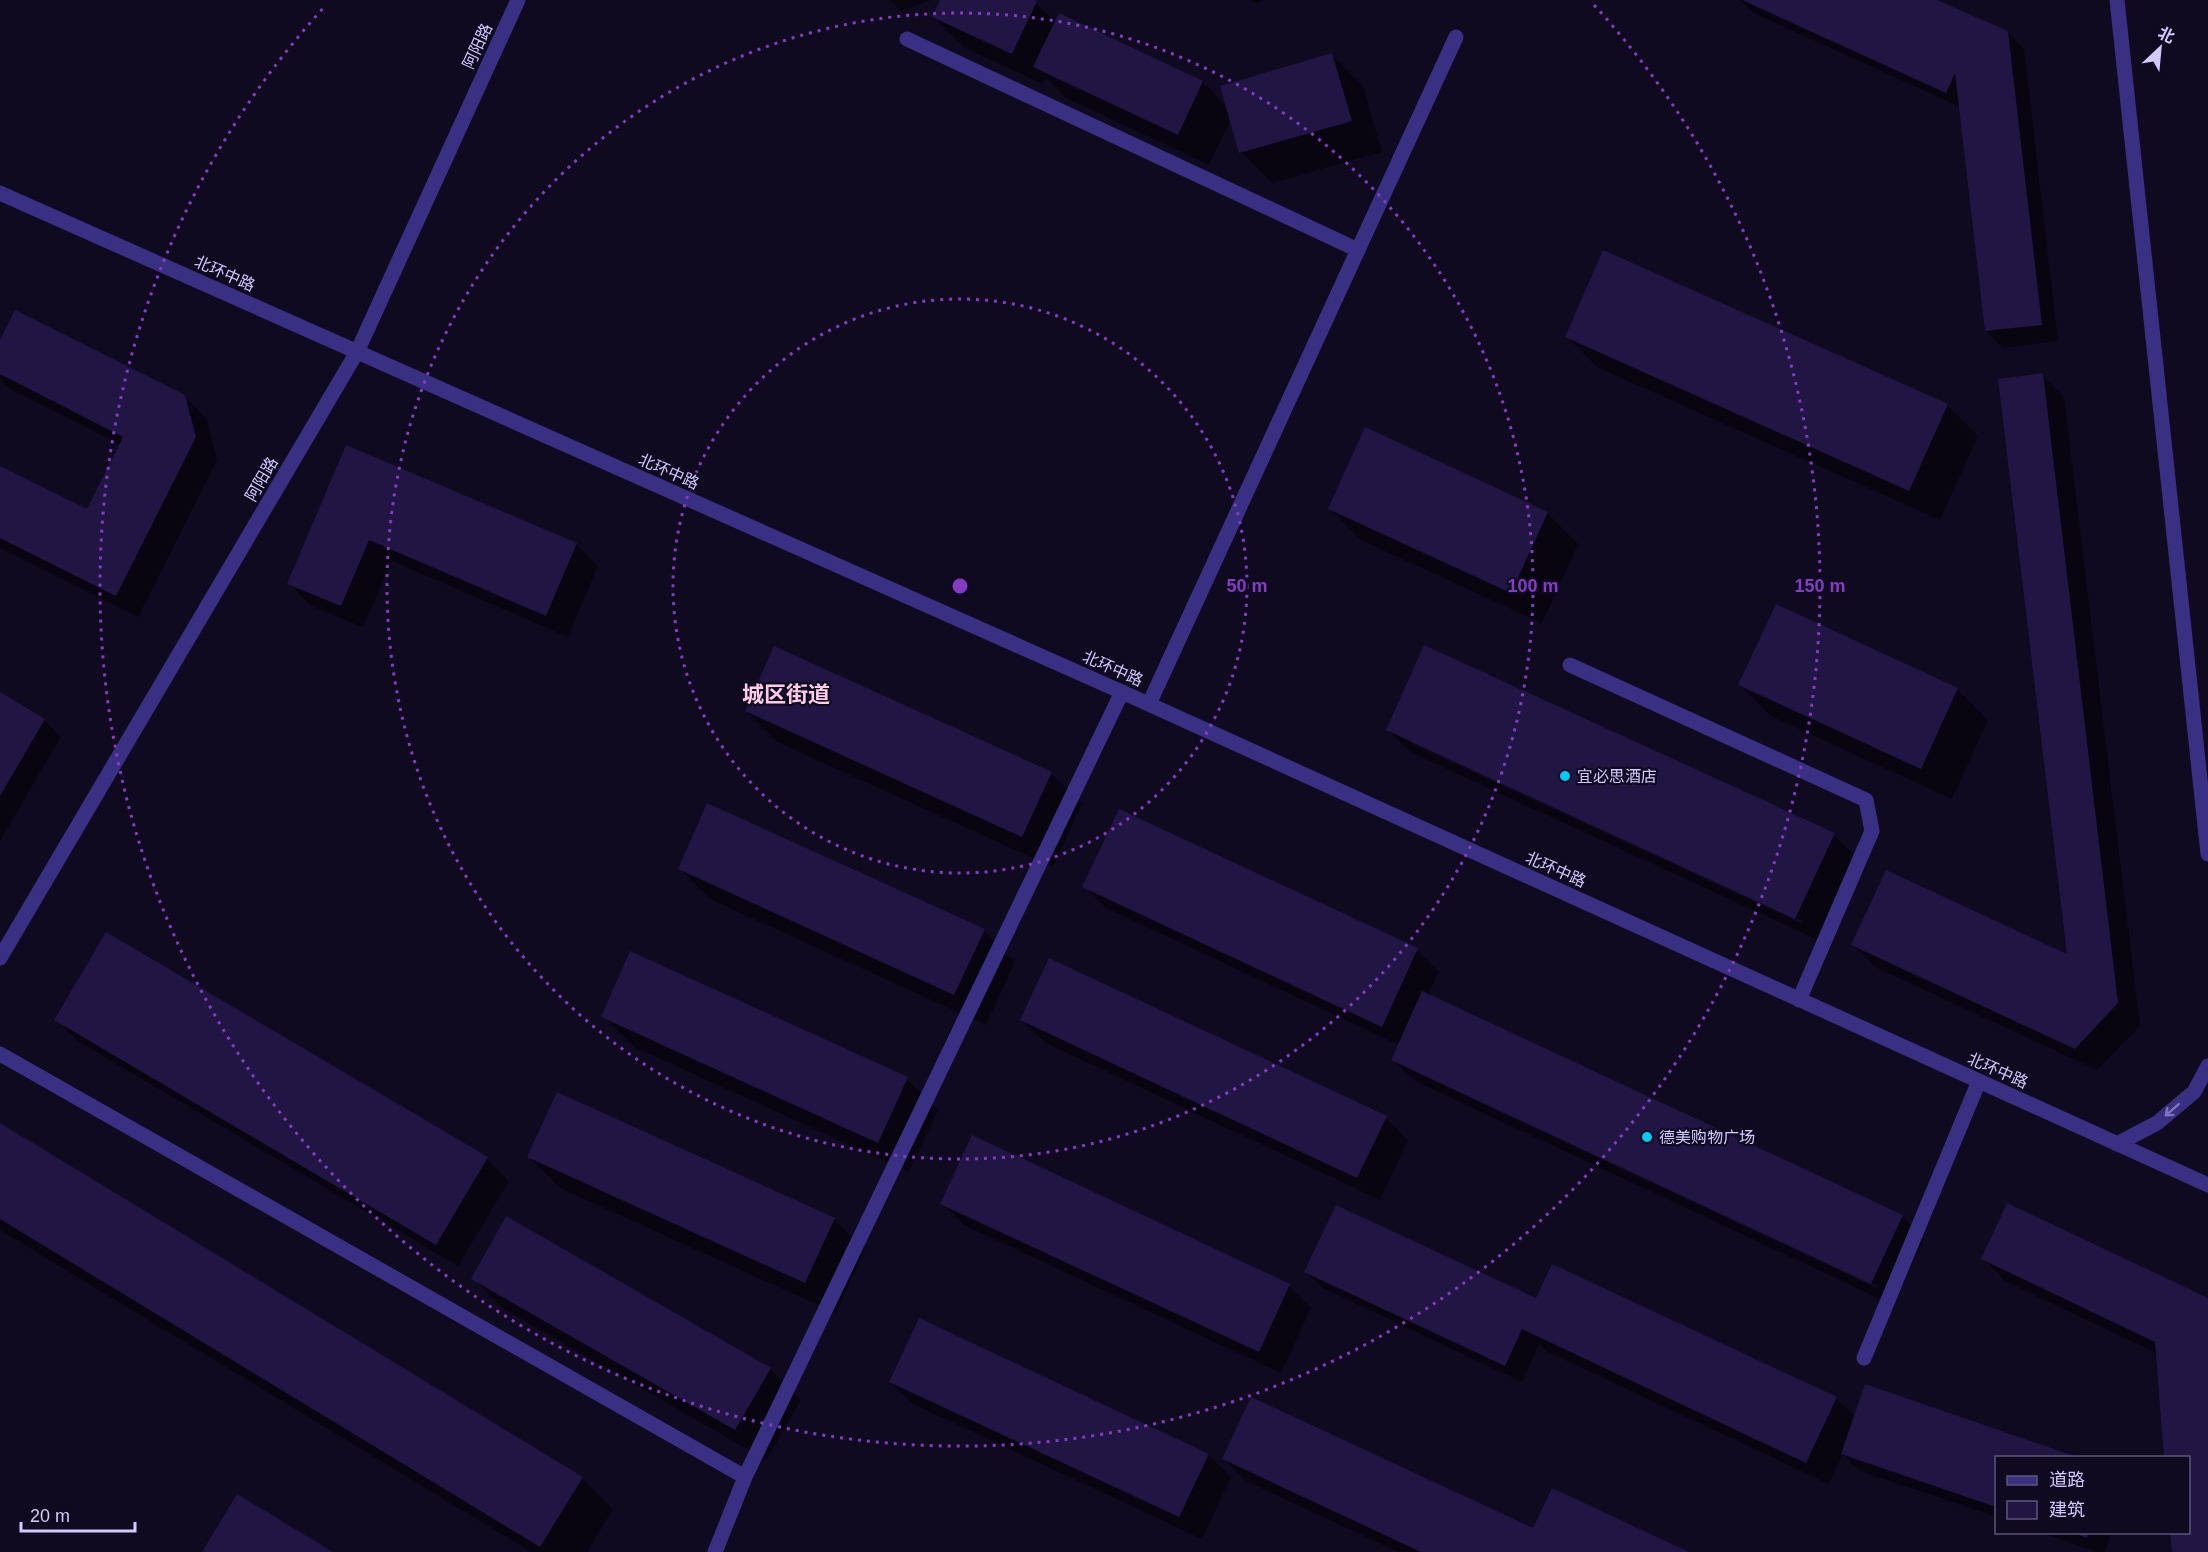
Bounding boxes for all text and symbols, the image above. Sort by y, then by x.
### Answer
north arrow [2130,18,2190,78]
street label: 阿阳路 [460,21,495,72]
text: 北 [2155,24,2177,46]
street label: 北环中路 [192,253,257,294]
street label: 北环中路 [636,451,701,492]
street label: 阿阳路 [242,454,281,504]
centre of rings [950,576,970,596]
text: 50 m [1226,576,1268,596]
text: 100 m [1507,576,1559,596]
text: 150 m [1794,576,1846,596]
street label: 北环中路 [1080,648,1145,689]
district label: 城区街道 [742,682,830,707]
place label: 宜必思酒店 [1577,768,1657,785]
marker: 宜必思酒店 [1558,769,1572,783]
street label: 北环中路 [1523,849,1588,890]
street label: 北环中路 [1965,1050,2030,1091]
one-way arrow [2164,1104,2180,1117]
place label: 德美购物广场 [1659,1129,1755,1146]
marker: 德美购物广场 [1640,1130,1654,1144]
legend [1995,1456,2190,1534]
text: 道路 [2049,1470,2085,1490]
scale bar [21,1495,135,1533]
text: 建筑 [2049,1500,2085,1520]
text: 20 m [30,1506,70,1526]

